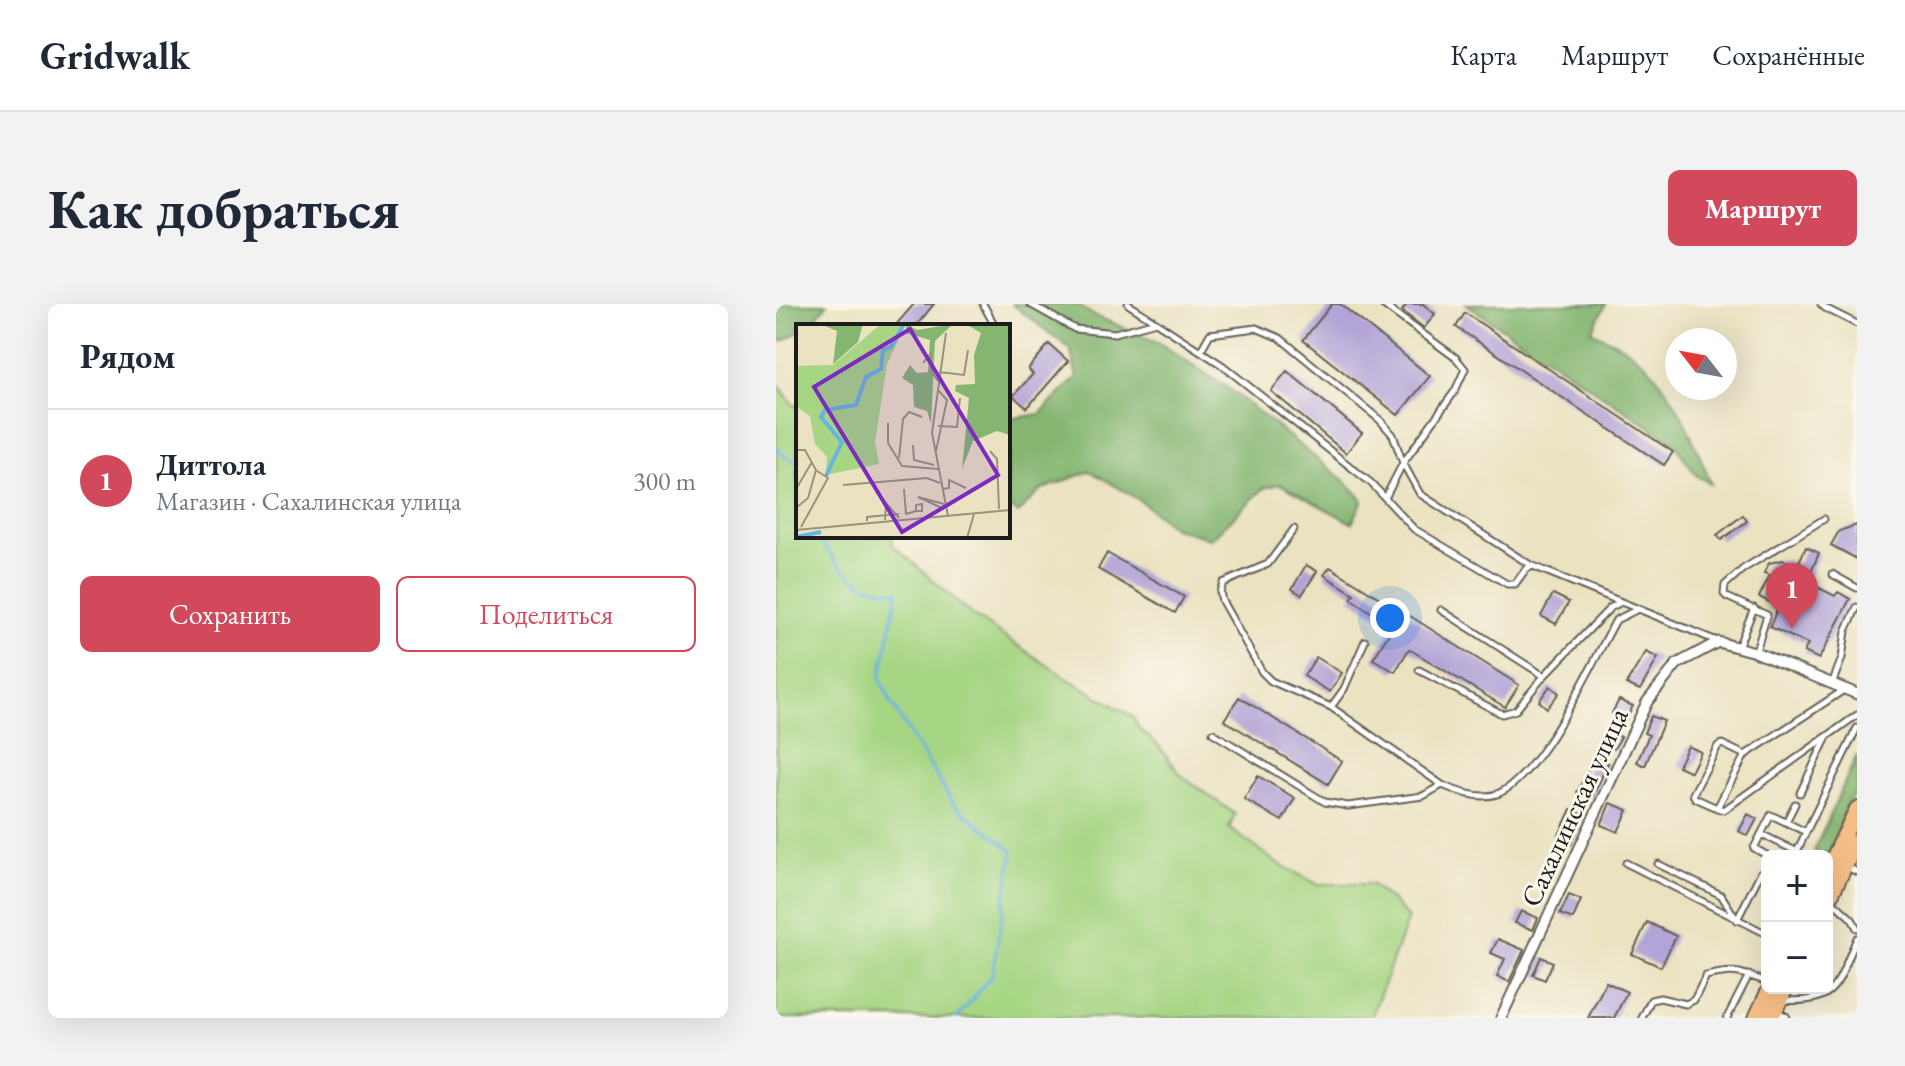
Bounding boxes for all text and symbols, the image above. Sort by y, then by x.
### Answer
text: Gridwalk [40,31,190,80]
text: Карта [1450,37,1517,73]
text: Маршрут [1561,37,1668,73]
text: Сохранённые [1712,37,1865,73]
button: Маршрут [1668,170,1857,246]
text: Как добраться [48,172,400,245]
inset map [796,324,1010,538]
north arrow [1665,328,1737,400]
text: Рядом [80,334,175,378]
text: Диттола [156,445,266,484]
text: 1 [99,464,113,498]
text: 300 m [633,464,696,498]
text: Магазин · Сахалинская улица [156,484,461,518]
pin: 1 [1766,563,1818,629]
button: Сохранить [80,576,380,652]
button: Поделиться [396,576,696,652]
your location [1370,598,1410,638]
street label: Сахалинская улица [1512,701,1636,912]
map controls [1761,850,1833,994]
button: + [1761,850,1833,922]
button: − [1761,922,1833,994]

